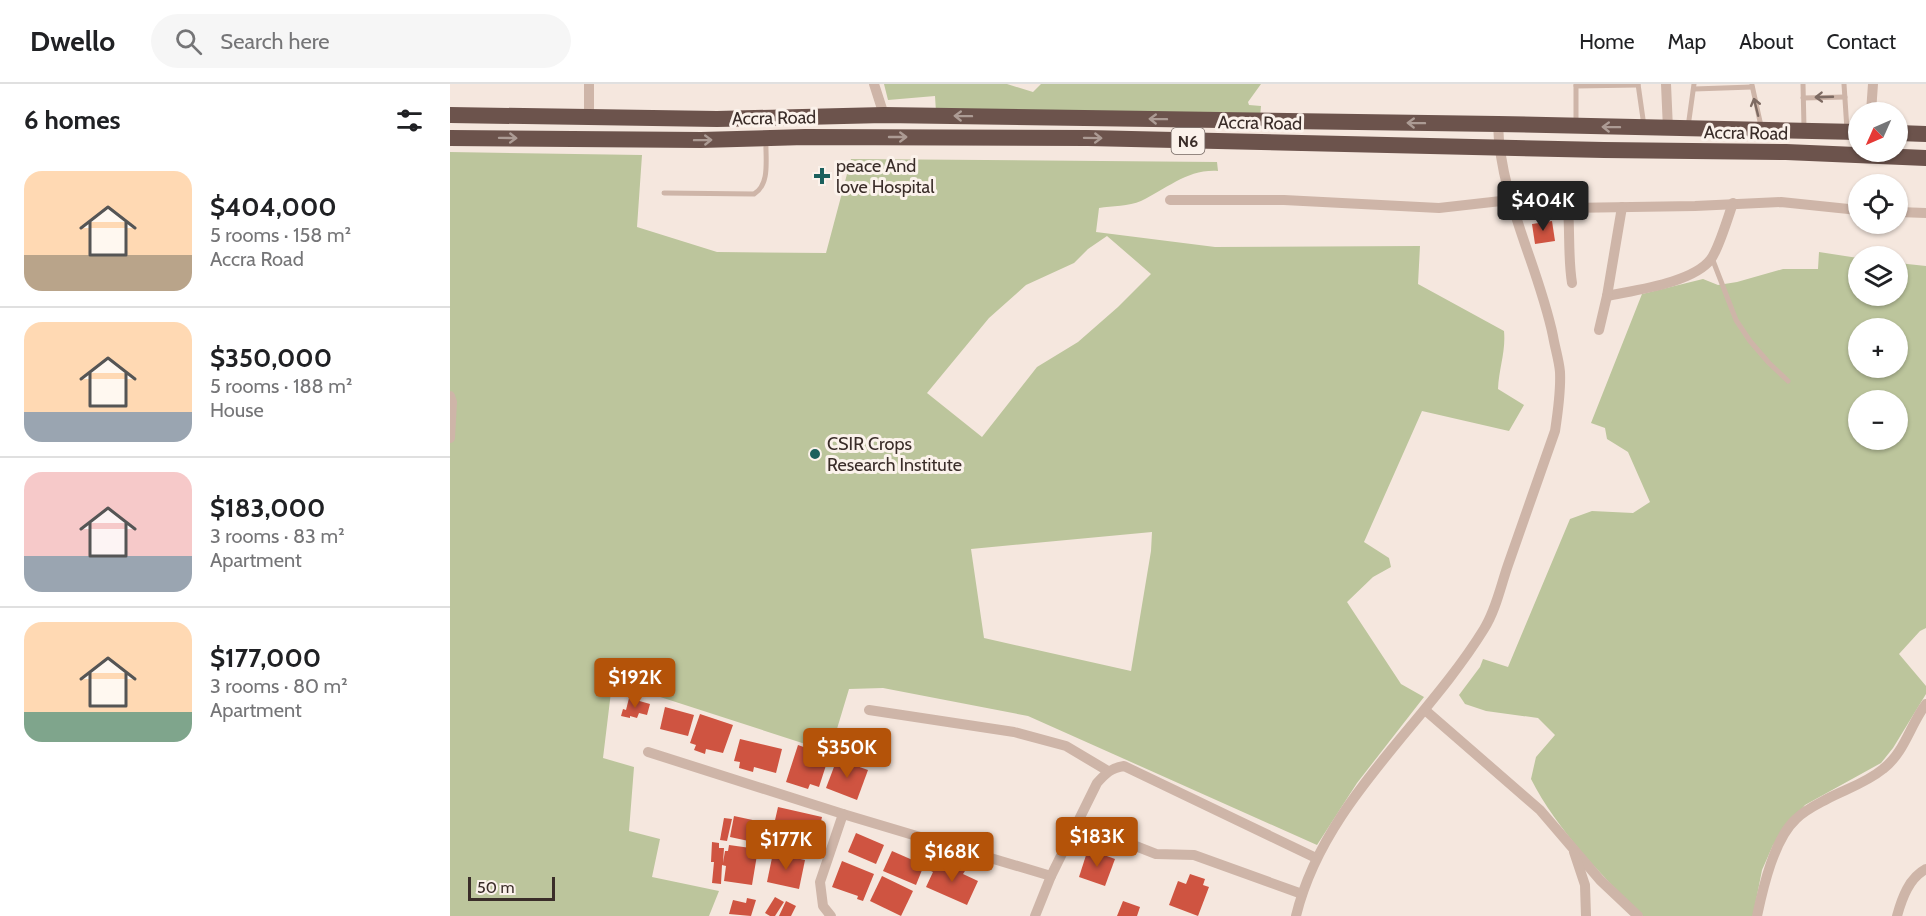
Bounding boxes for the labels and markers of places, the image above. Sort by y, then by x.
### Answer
place label: peace And love Hospital [836,155,935,198]
marker: peace And love Hospital [813,167,831,185]
pin: $404K [1501,181,1585,232]
place label: CSIR Crops Research Institute [827,433,962,476]
marker: CSIR Crops Research Institute [808,447,822,461]
pin: $192K [593,658,677,709]
pin: $350K [805,728,889,779]
pin: $183K [1055,817,1139,868]
pin: $177K [744,820,828,871]
pin: $168K [910,832,994,883]

